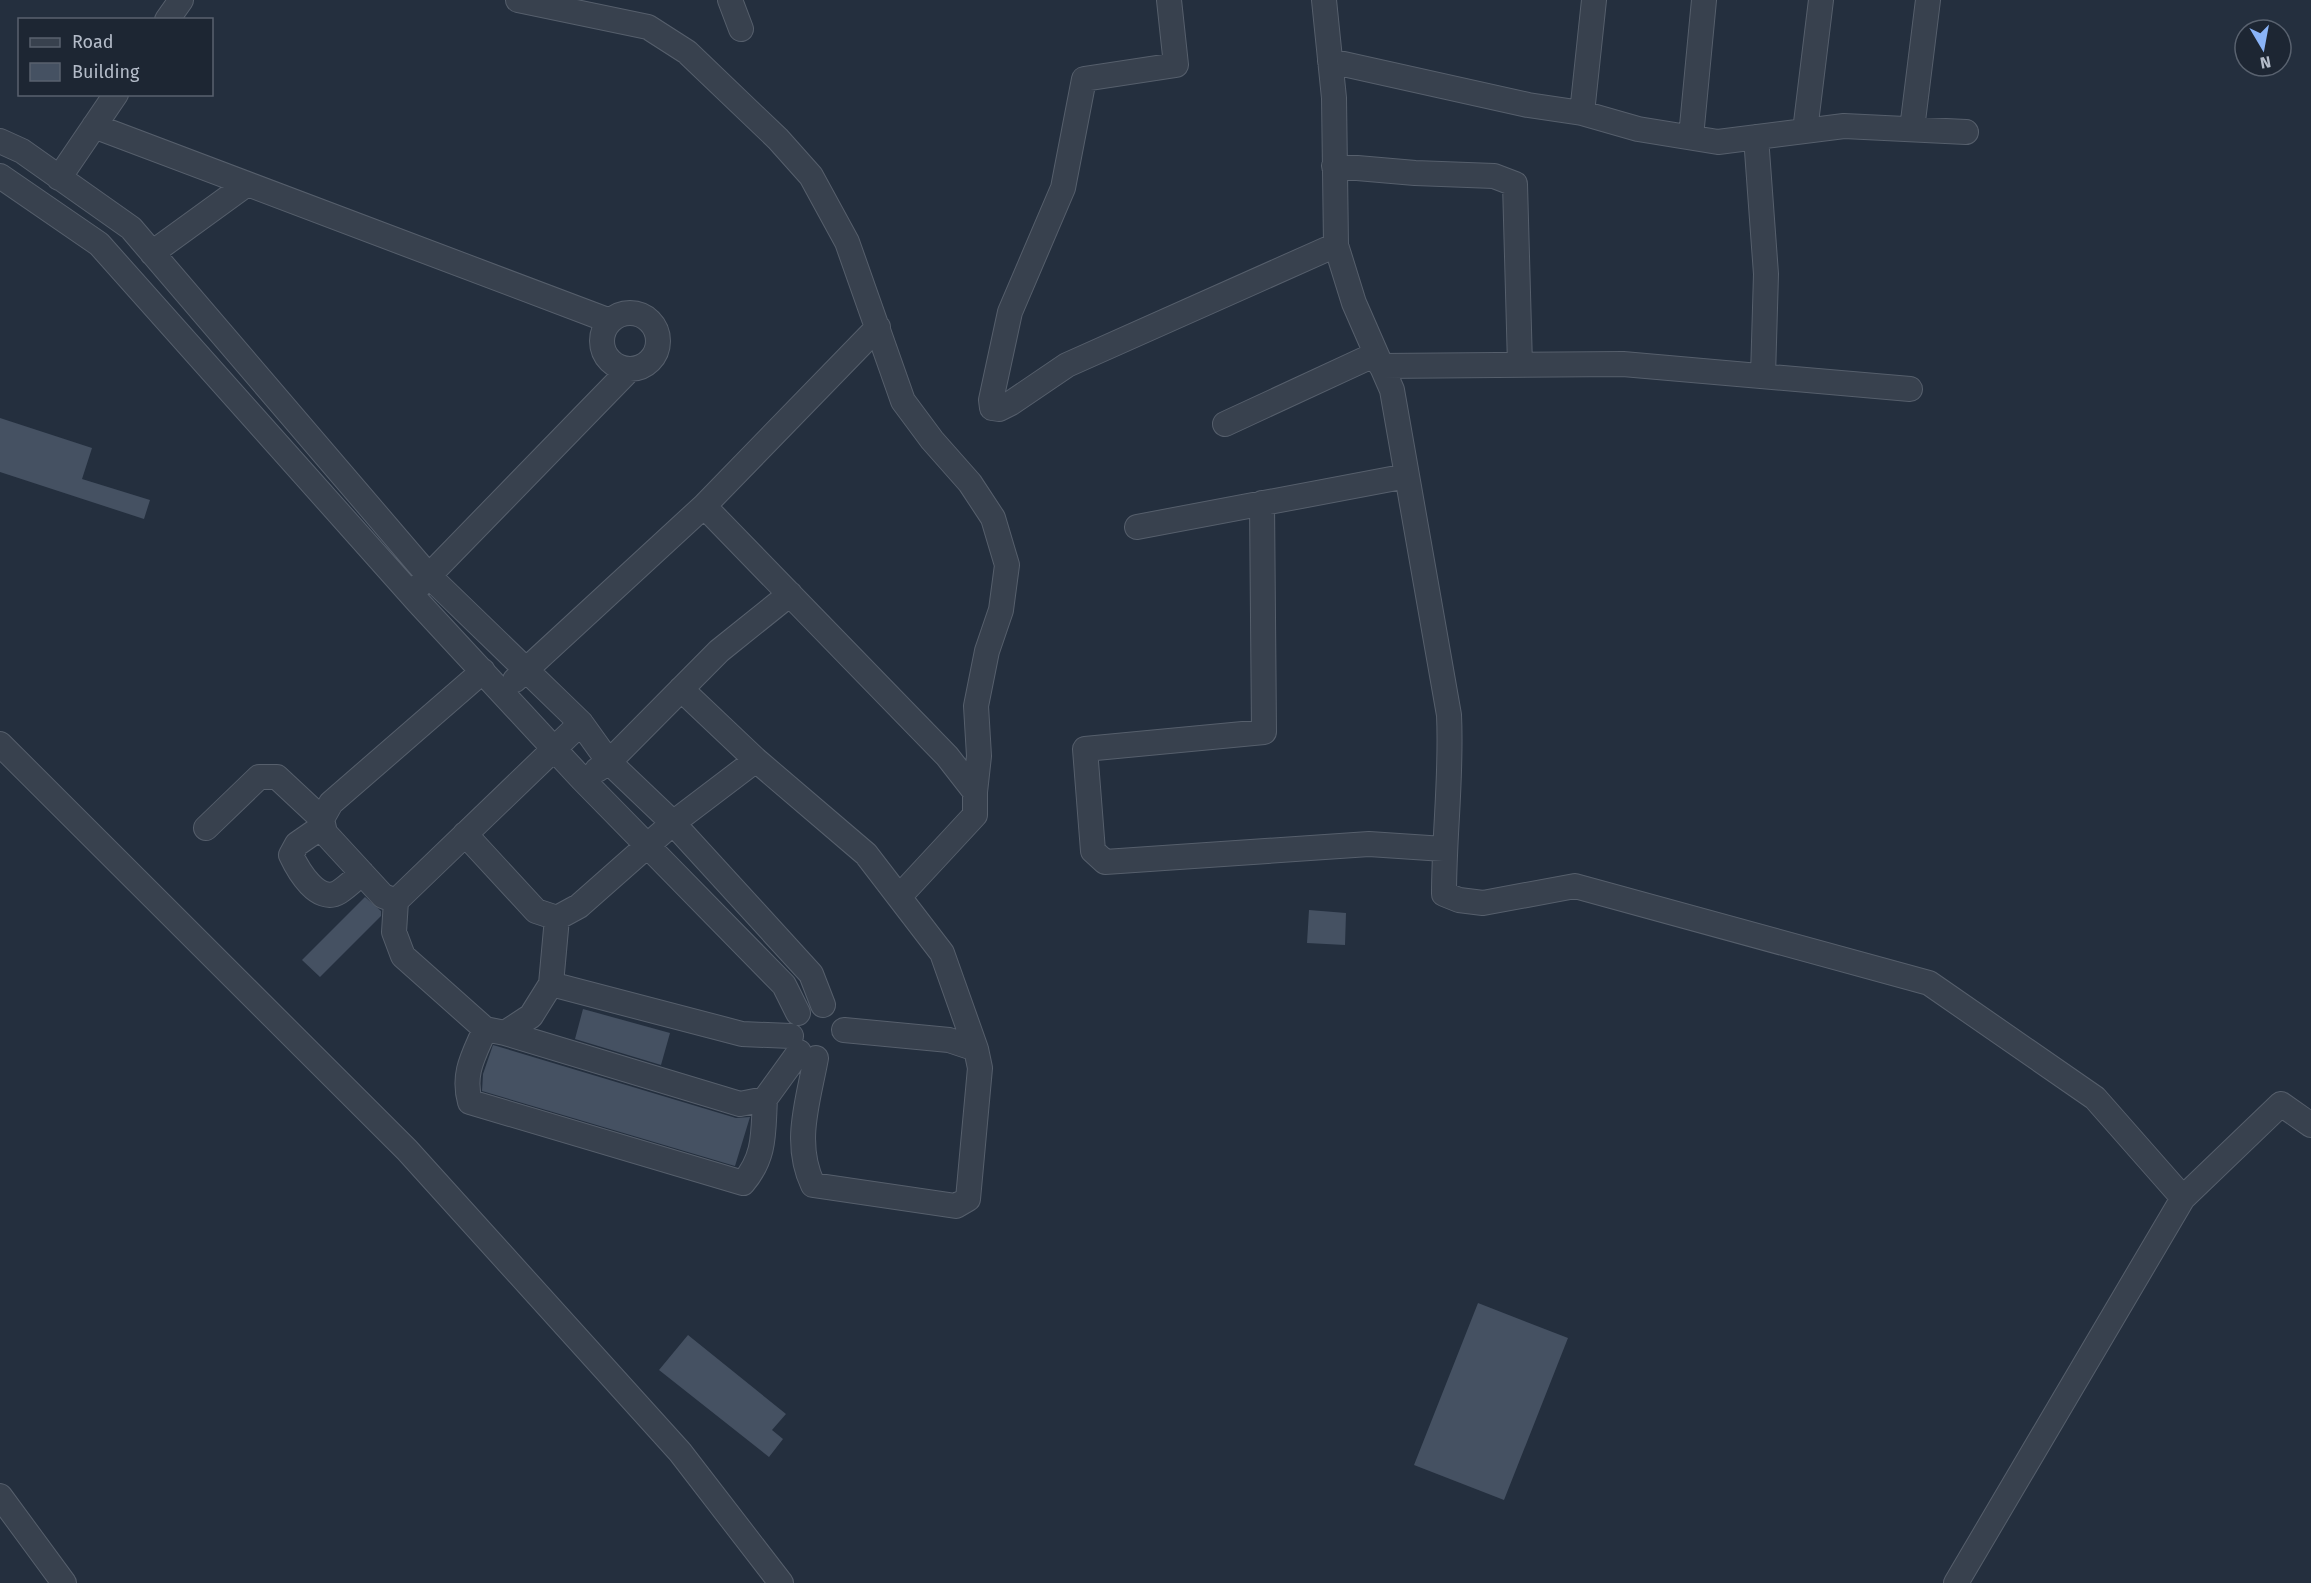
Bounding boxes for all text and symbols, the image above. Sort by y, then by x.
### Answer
legend [18,18,213,96]
north arrow [2233,18,2293,78]
text: Road [72,31,114,53]
text: N [2259,52,2272,73]
text: Building [72,61,140,83]

